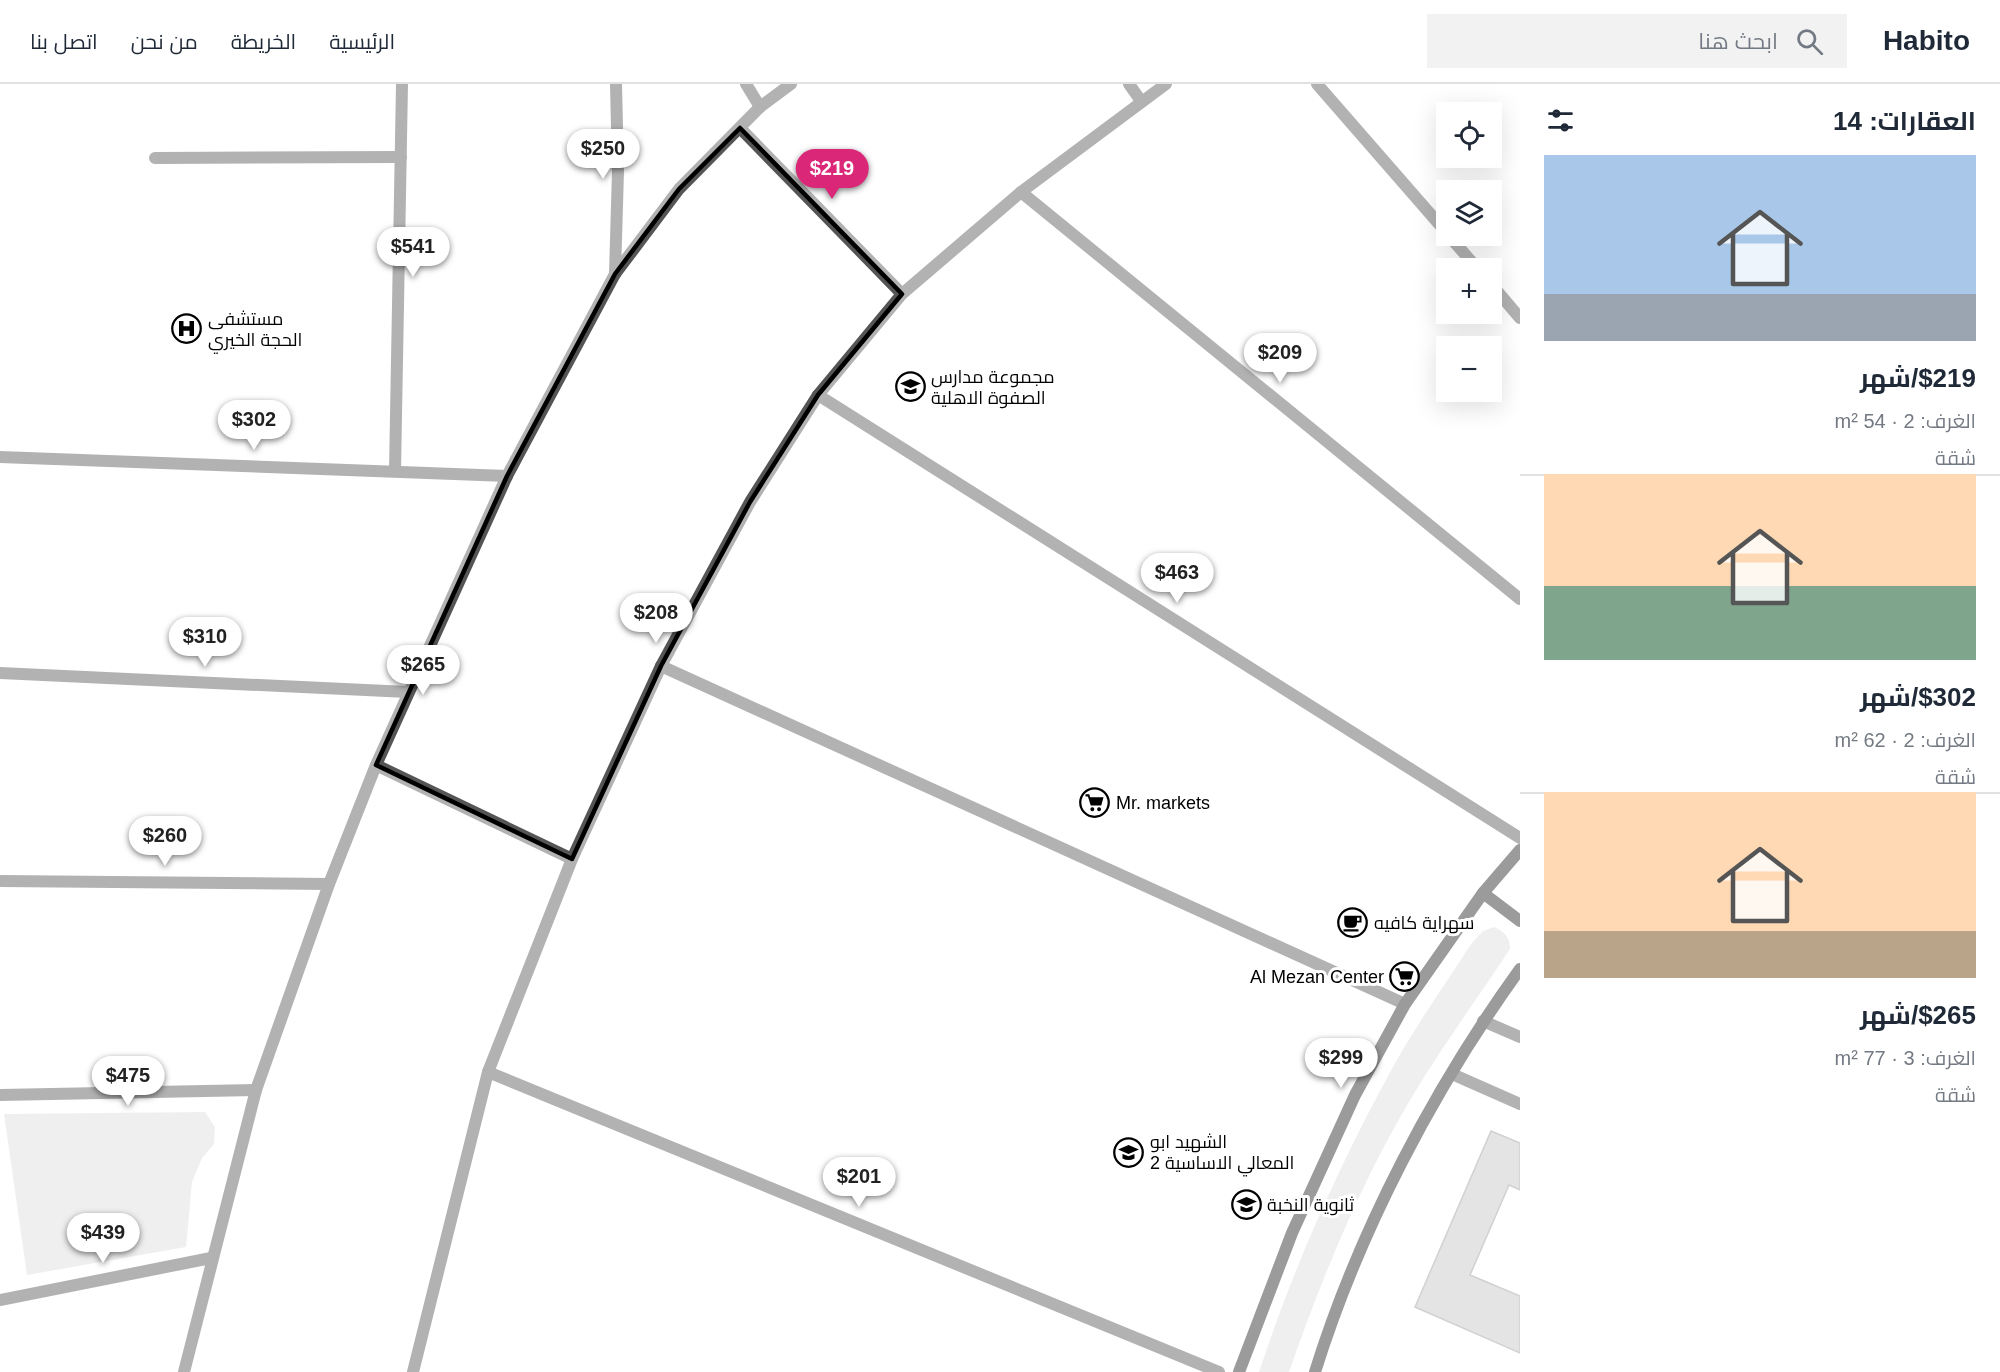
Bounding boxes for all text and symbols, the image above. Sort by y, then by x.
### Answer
search box [1427,14,1847,68]
icon: search [1793,25,1826,58]
text: Habito [1883,25,1970,56]
text: ابحث هنا [1698,29,1778,54]
text: اتصل بنا [30,30,98,53]
text: من نحن [131,30,198,53]
text: الخريطة [231,30,296,53]
text: الرئيسية [329,30,395,53]
map controls [1436,102,1502,402]
button: locate [1436,102,1502,168]
icon: filters [1544,104,1577,137]
text: العقارات: 14 [1833,106,1976,136]
pin: $250 [567,129,639,180]
text: $250 [581,137,625,159]
pin: $219 [796,149,868,200]
text: $219 [810,157,854,179]
button: layers [1436,180,1502,246]
icon: home [1706,194,1814,302]
pin: $541 [377,227,449,278]
text: $541 [391,235,435,257]
button: + [1436,258,1502,324]
place label: مستشفى الحجة الخيري [208,309,302,354]
hospital icon: مستشفى الحجة الخيري [171,313,203,345]
pin: $209 [1244,333,1316,384]
button: − [1436,336,1502,402]
text: $209 [1258,341,1302,363]
text: $219/شهر [1860,363,1976,393]
place label: مجموعة مدارس الصفوة الاهلية [931,367,1055,409]
school or university icon: مجموعة مدارس الصفوة الاهلية [894,371,926,403]
pin: $302 [218,400,290,451]
text: $302 [232,408,276,430]
text: الغرف: 2 · 54 m² [1835,410,1976,432]
text: شقة [1935,447,1976,469]
icon: home [1706,513,1814,621]
pin: $463 [1141,553,1213,604]
text: $463 [1155,561,1199,583]
pin: $208 [620,593,692,644]
text: $208 [634,601,678,623]
pin: $310 [169,617,241,668]
text: $310 [183,625,227,647]
pin: $265 [387,645,459,696]
text: $265 [401,653,445,675]
text: $302/شهر [1860,682,1976,712]
text: الغرف: 2 · 62 m² [1835,729,1976,751]
text: شقة [1935,766,1976,788]
supermarket icon: Mr. markets [1079,787,1111,819]
place label: Mr. markets [1116,793,1210,813]
pin: $260 [129,816,201,867]
text: $260 [143,824,187,846]
icon: home [1706,831,1814,939]
cafe icon: سهراية كافيه [1337,907,1369,939]
place label: سهراية كافيه [1374,913,1474,934]
supermarket icon: Al Mezan Center [1389,961,1421,993]
place label: Al Mezan Center [1250,967,1384,987]
text: $265/شهر [1860,1000,1976,1030]
pin: $299 [1305,1038,1377,1089]
text: $299 [1319,1046,1363,1068]
text: الغرف: 3 · 77 m² [1835,1047,1976,1069]
pin: $475 [92,1056,164,1107]
text: $475 [106,1064,150,1086]
text: شقة [1935,1084,1976,1106]
place label: الشهيد ابو المعالي الاساسية 2 [1150,1132,1294,1177]
school or university icon: الشهيد ابو المعالي الاساسية 2 [1113,1136,1145,1168]
pin: $201 [823,1157,895,1208]
text: $201 [837,1165,881,1187]
school or university icon: ثانوية النخبة [1230,1189,1262,1221]
place label: ثانوية النخبة [1267,1195,1354,1216]
pin: $439 [67,1213,139,1264]
text: $439 [81,1221,125,1243]

